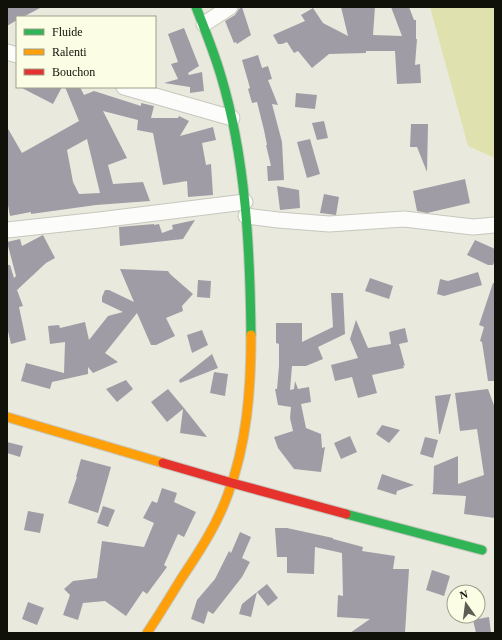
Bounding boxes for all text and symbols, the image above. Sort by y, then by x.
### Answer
legend [16,16,156,88]
text: Fluide [52,25,83,39]
text: Ralenti [52,45,87,59]
text: Bouchon [52,65,95,79]
north arrow [446,584,486,624]
text: N [458,588,469,601]

